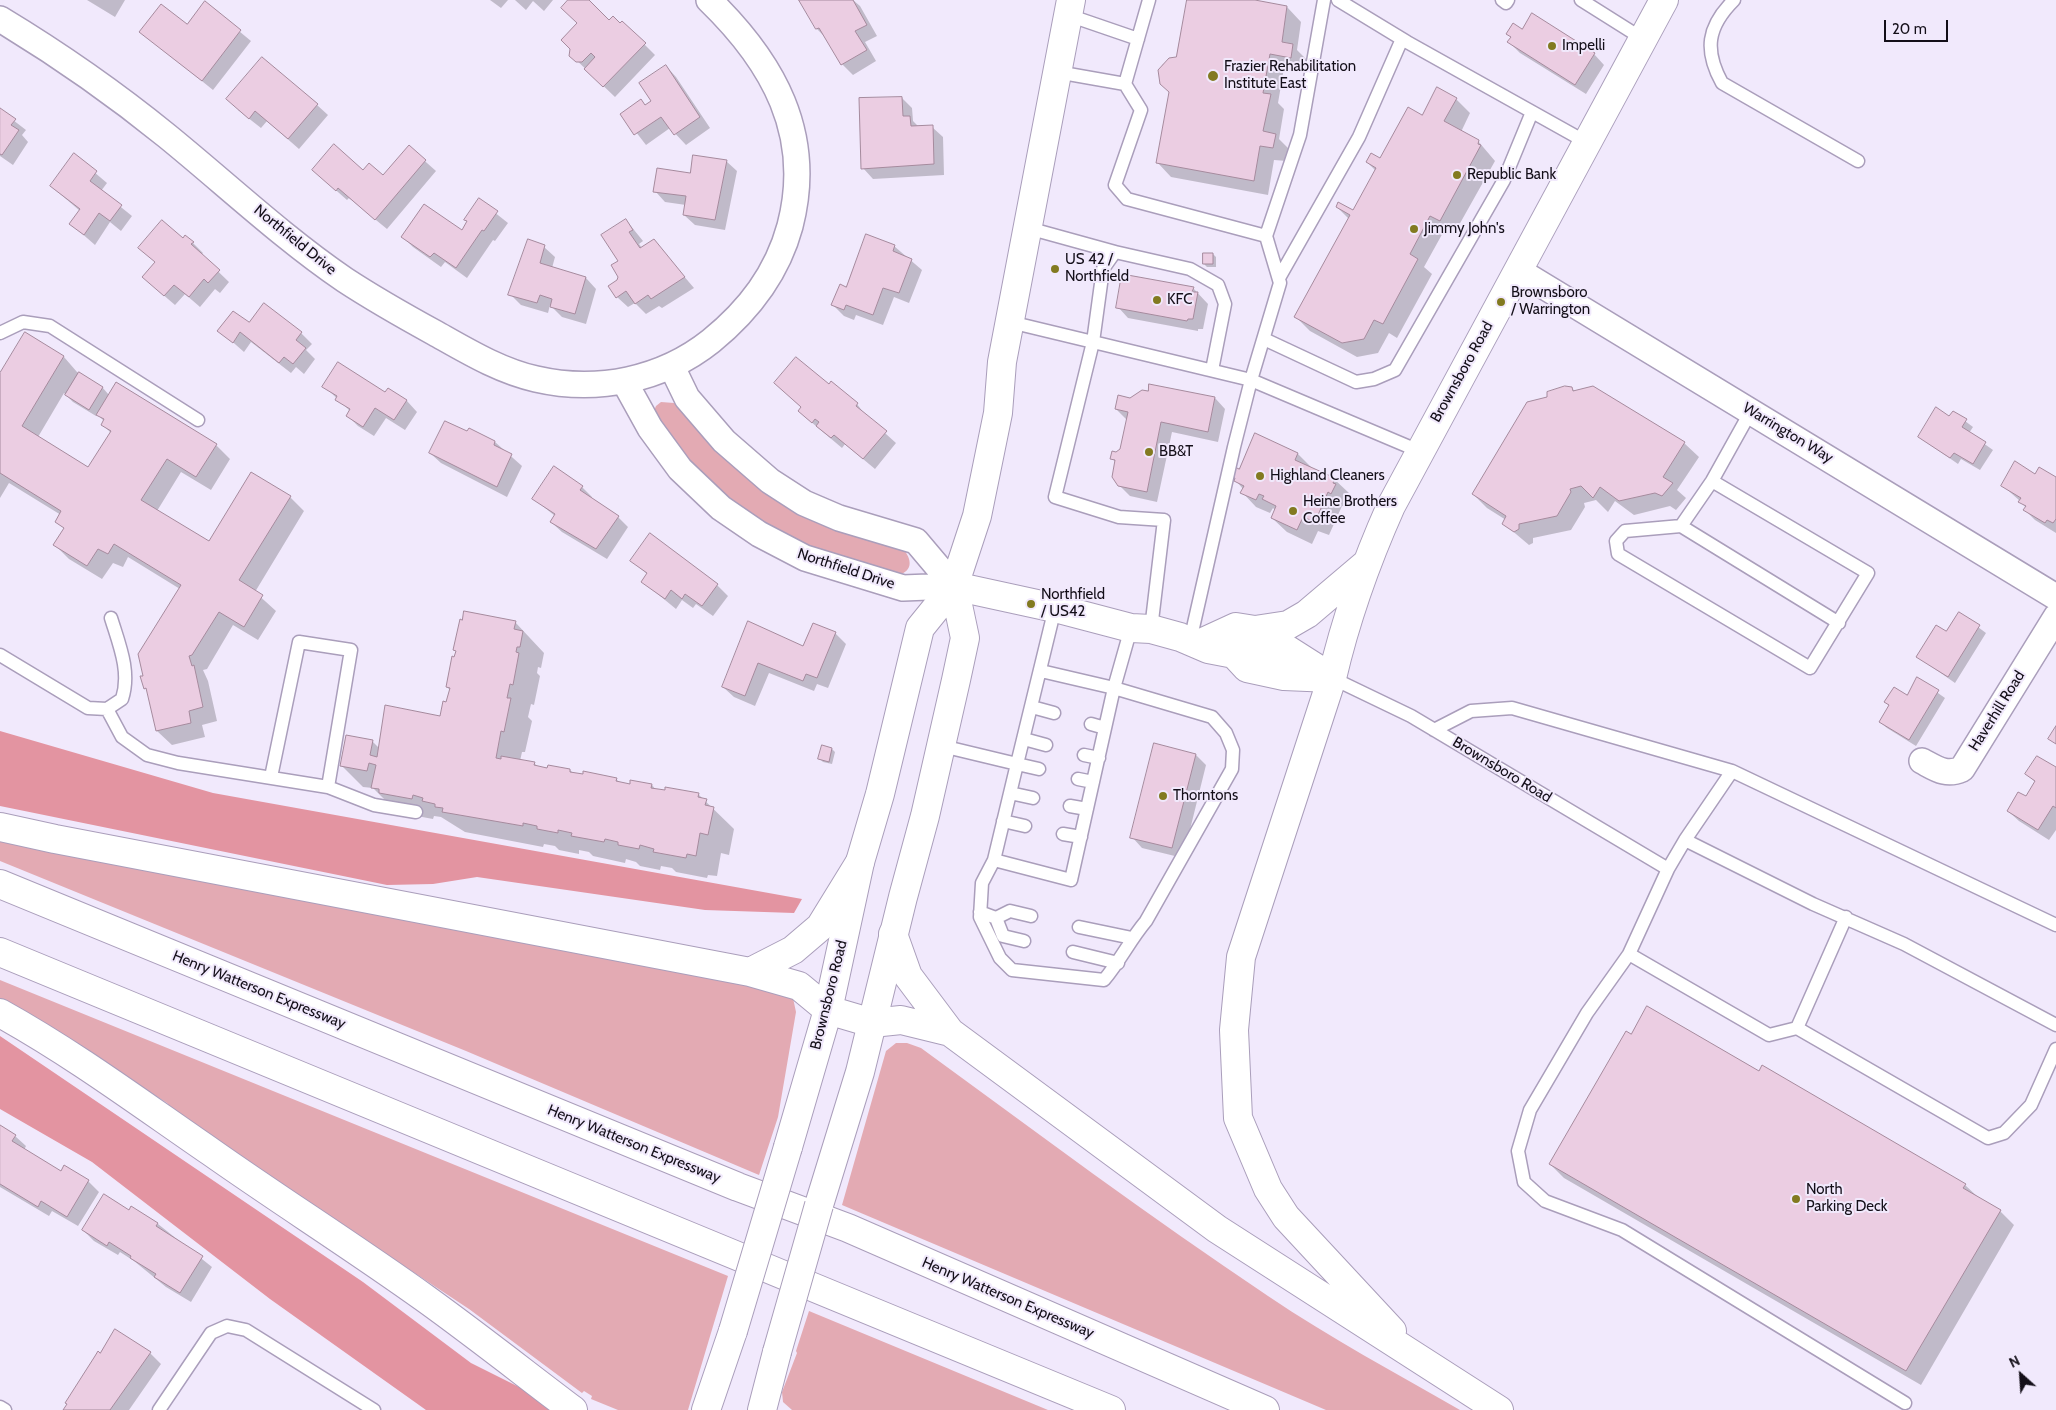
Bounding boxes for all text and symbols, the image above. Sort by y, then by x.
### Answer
scale bar [1886,10,1950,42]
text: 20 m [1892,20,1927,38]
place label: Impelli [1562,37,1605,55]
marker: Impelli [1546,40,1558,52]
place label: Frazier Rehabilitation Institute East [1224,58,1356,93]
marker: Frazier Rehabilitation Institute East [1206,69,1220,83]
place label: Republic Bank [1467,166,1556,184]
marker: Republic Bank [1451,169,1463,181]
street label: Northfield Drive [250,201,340,279]
place label: Jimmy John's [1424,220,1505,238]
marker: Jimmy John's [1408,223,1420,235]
place label: US 42 / Northfield [1065,251,1129,286]
marker: US 42 / Northfield [1049,263,1061,275]
place label: Brownsboro / Warrington [1511,284,1590,319]
place label: KFC [1167,291,1192,309]
marker: KFC [1151,294,1163,306]
marker: Brownsboro / Warrington [1495,296,1507,308]
street label: Brownsboro Road [1427,319,1497,425]
street label: Warrington Way [1739,399,1837,467]
place label: BB&T [1159,443,1193,461]
marker: BB&T [1143,446,1155,458]
place label: Highland Cleaners [1270,467,1385,485]
marker: Highland Cleaners [1254,470,1266,482]
place label: Heine Brothers Coffee [1303,493,1397,528]
marker: Heine Brothers Coffee [1287,505,1299,517]
street label: Northfield Drive [795,545,897,593]
place label: Northfield / US42 [1041,586,1105,621]
marker: Northfield / US42 [1025,598,1037,610]
street label: Haverhill Road [1965,668,2029,754]
street label: Brownsboro Road [1449,733,1555,807]
place label: Thorntons [1173,787,1238,805]
marker: Thorntons [1157,790,1169,802]
street label: Brownsboro Road [807,938,851,1052]
street label: Henry Watterson Expressway [170,947,348,1033]
street label: Henry Watterson Expressway [545,1101,723,1187]
place label: North Parking Deck [1806,1181,1887,1216]
marker: North Parking Deck [1790,1193,1802,1205]
street label: Henry Watterson Expressway [919,1254,1097,1342]
north arrow [1996,1350,2046,1400]
text: N [2006,1351,2023,1372]

